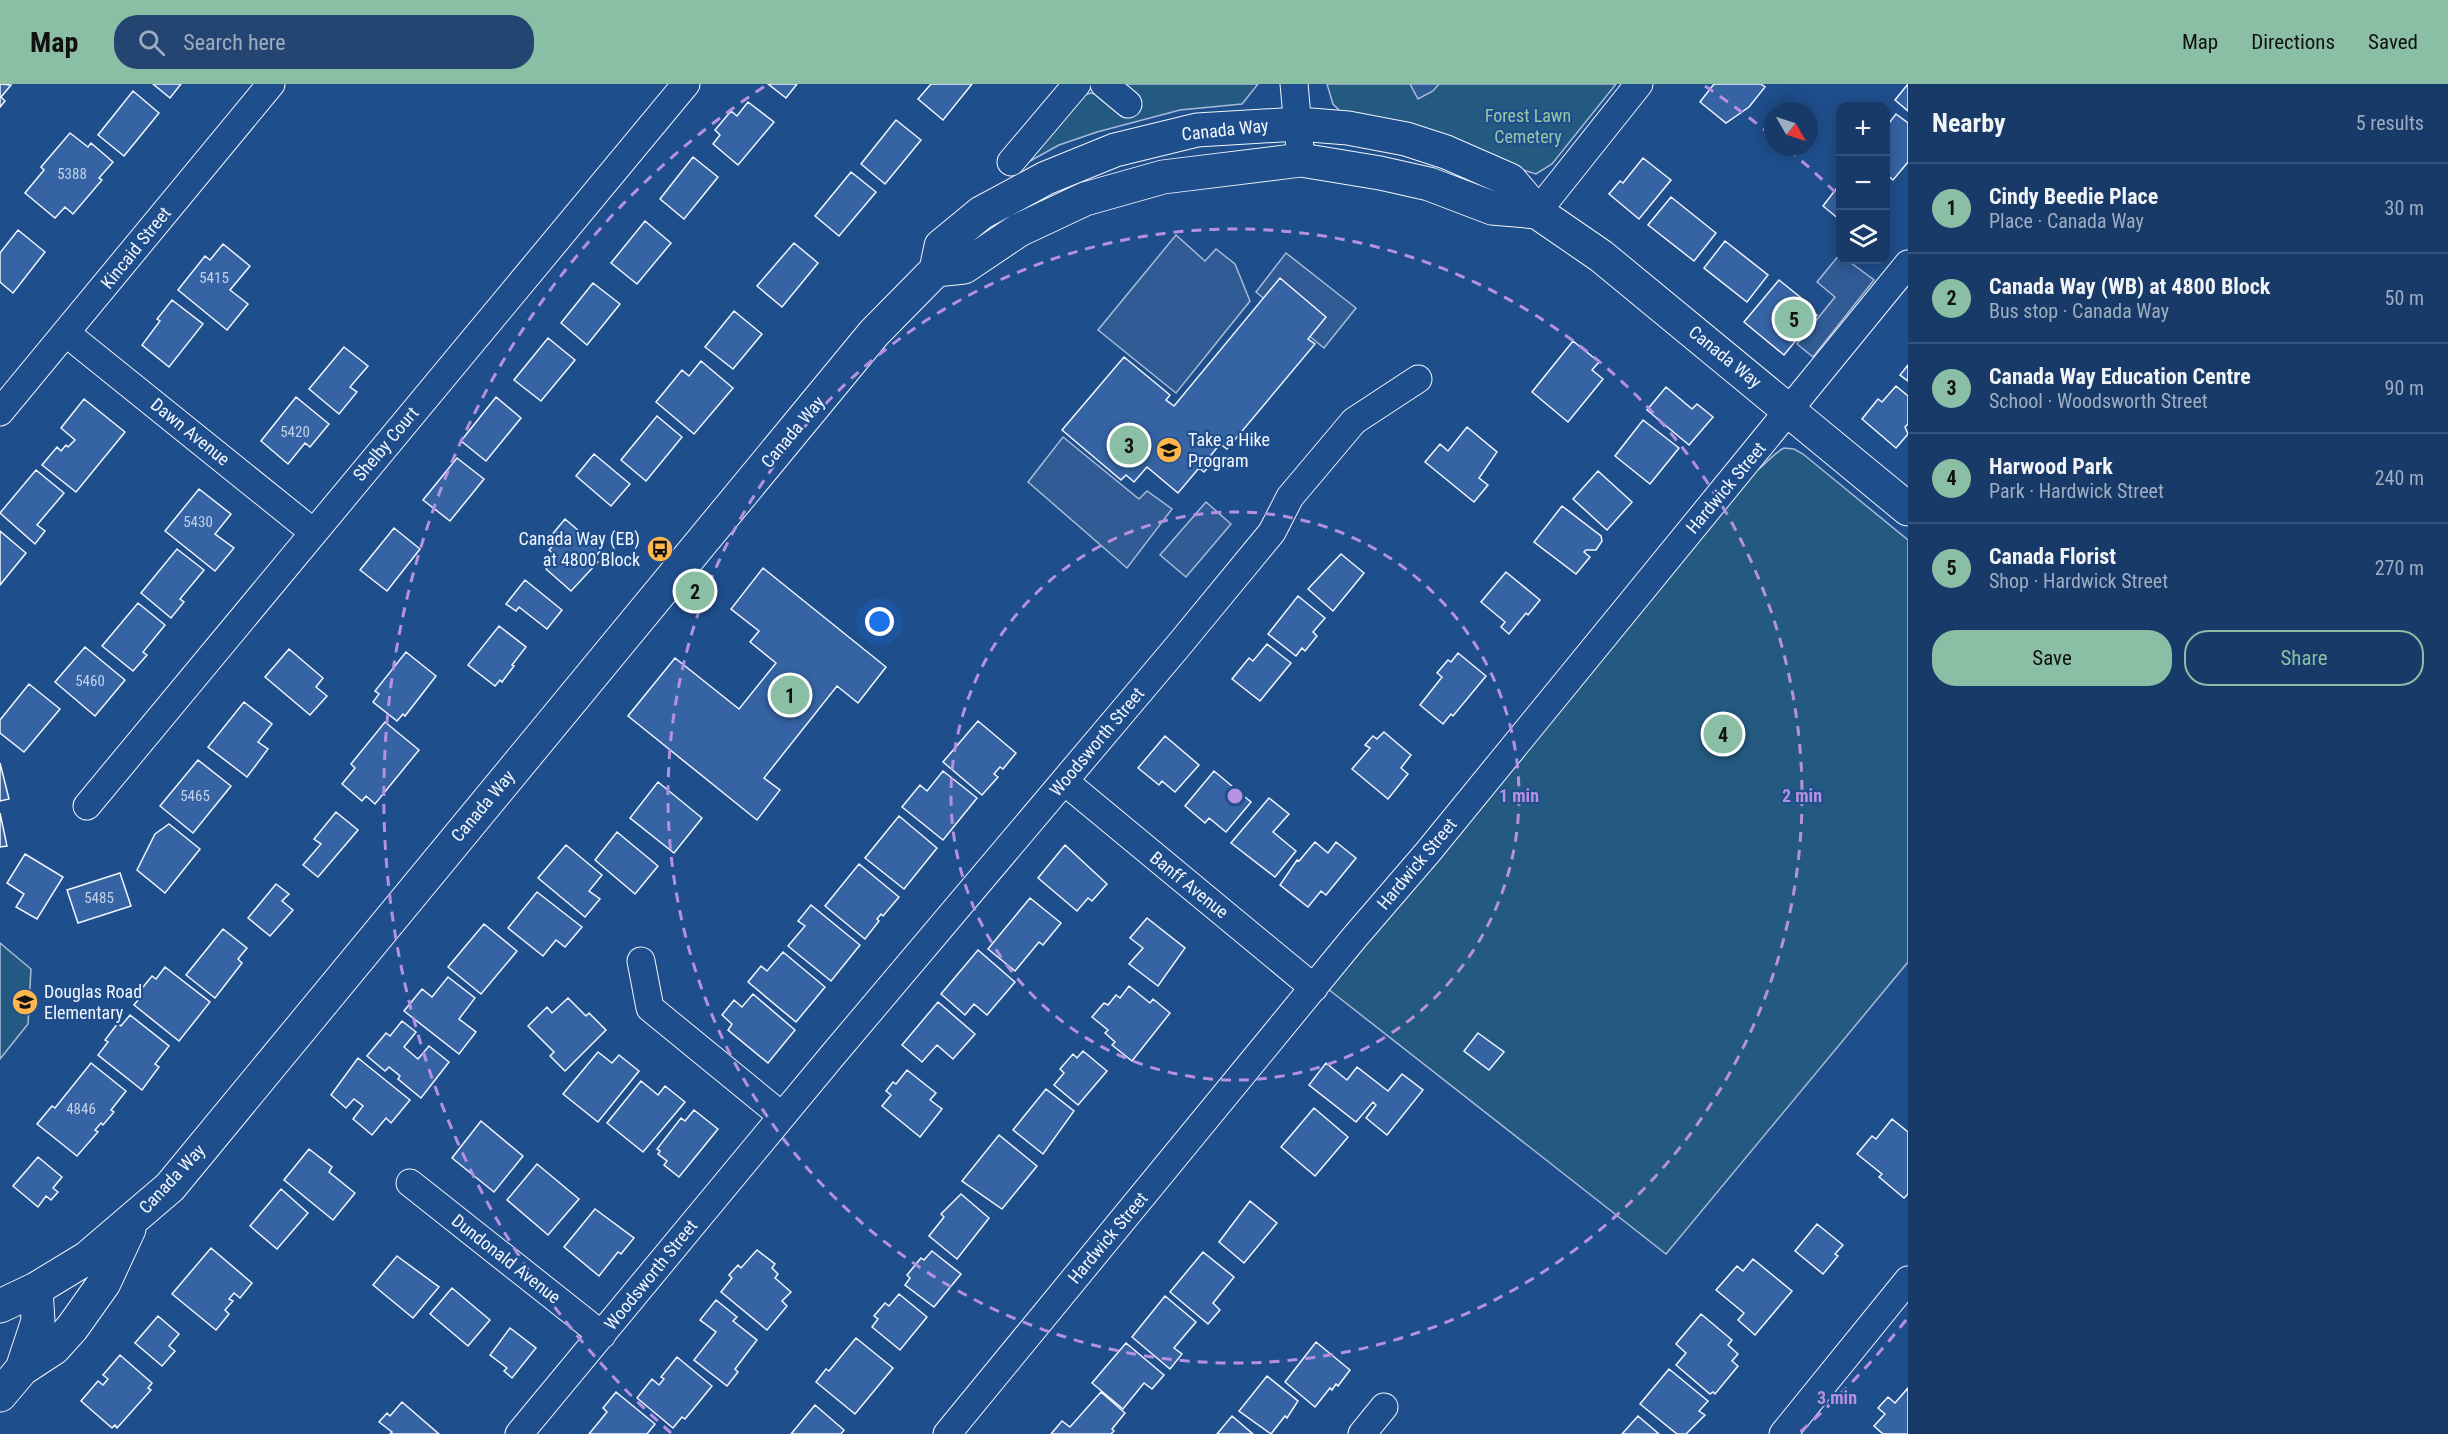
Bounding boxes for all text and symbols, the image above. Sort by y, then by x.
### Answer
search box [114,15,534,69]
text: Map [30,26,78,59]
icon: search [135,26,168,59]
text: Search here [183,30,286,55]
text: Map [2182,30,2218,54]
text: Directions [2251,30,2335,54]
text: Saved [2368,30,2418,54]
north arrow [1764,102,1818,156]
map controls [1836,102,1890,264]
button: + [1836,102,1890,156]
park label: Forest Lawn Cemetery [1485,105,1571,147]
text: Nearby [1932,108,2006,138]
text: 5 results [2356,111,2424,135]
street label: Canada Way [1180,114,1270,145]
button: − [1836,156,1890,210]
house number: 5388 [57,165,87,183]
text: Cindy Beedie Place [1989,184,2158,209]
text: 1 [1946,196,1957,220]
text: 30 m [2385,196,2424,220]
street label: Kincaid Street [96,203,175,293]
text: Place · Canada Way [1989,209,2144,233]
button: layers [1836,210,1890,264]
house number: 5415 [199,269,229,287]
text: Canada Way (WB) at 4800 Block [1989,274,2270,299]
text: 2 [1946,286,1957,310]
text: 50 m [2385,286,2424,310]
pin: 5 [1774,296,1814,342]
text: Bus stop · Canada Way [1989,299,2169,323]
street label: Canada Way [1685,321,1766,393]
text: Canada Way Education Centre [1989,364,2251,389]
text: 3 [1946,376,1957,400]
text: 90 m [2385,376,2424,400]
text: School · Woodsworth Street [1989,389,2208,413]
street label: Canada Way [757,391,829,472]
street label: Dawn Avenue [147,393,234,470]
street label: Shelby Court [349,402,423,485]
pin: 3 [1110,422,1148,468]
house number: 5420 [280,423,310,441]
place label: Take a Hike Program [1188,429,1270,471]
school or university icon: Take a Hike Program [1154,435,1184,465]
street label: Hardwick Street [1681,438,1770,538]
text: Harwood Park [1989,454,2113,479]
text: 4 [1946,466,1957,490]
text: 240 m [2375,466,2424,490]
text: Park · Hardwick Street [1989,479,2164,503]
house number: 5430 [183,513,213,531]
place label: Canada Way (EB) at 4800 Block [518,528,640,570]
bus stop icon: Canada Way (EB) at 4800 Block [645,534,675,564]
text: Canada Florist [1989,544,2116,569]
text: 5 [1946,556,1957,580]
text: 270 m [2375,556,2424,580]
pin: 2 [676,568,714,614]
text: Shop · Hardwick Street [1989,569,2168,593]
your location [865,607,894,636]
button: Save [1932,630,2172,686]
button: Share [2184,630,2424,686]
house number: 5460 [75,672,105,690]
pin: 1 [770,672,810,718]
street label: Woodsworth Street [1045,683,1148,800]
pin: 4 [1704,712,1742,756]
street label: Canada Way [447,765,519,846]
text: 1 min [1499,785,1539,806]
text: 2 min [1782,785,1822,806]
centre of rings [1225,786,1245,806]
house number: 5465 [180,787,210,805]
street label: Hardwick Street [1372,814,1461,914]
street label: Banff Avenue [1146,847,1233,923]
house number: 5485 [84,889,114,907]
place label: Douglas Road Elementary [44,981,142,1023]
school or university icon: Douglas Road Elementary [10,987,40,1017]
house number: 4846 [66,1100,96,1118]
street label: Canada Way [134,1139,209,1218]
street label: Hardwick Street [1063,1188,1152,1288]
street label: Dundonald Avenue [448,1210,565,1308]
street label: Woodsworth Street [600,1215,701,1334]
text: 3 min [1817,1387,1857,1408]

